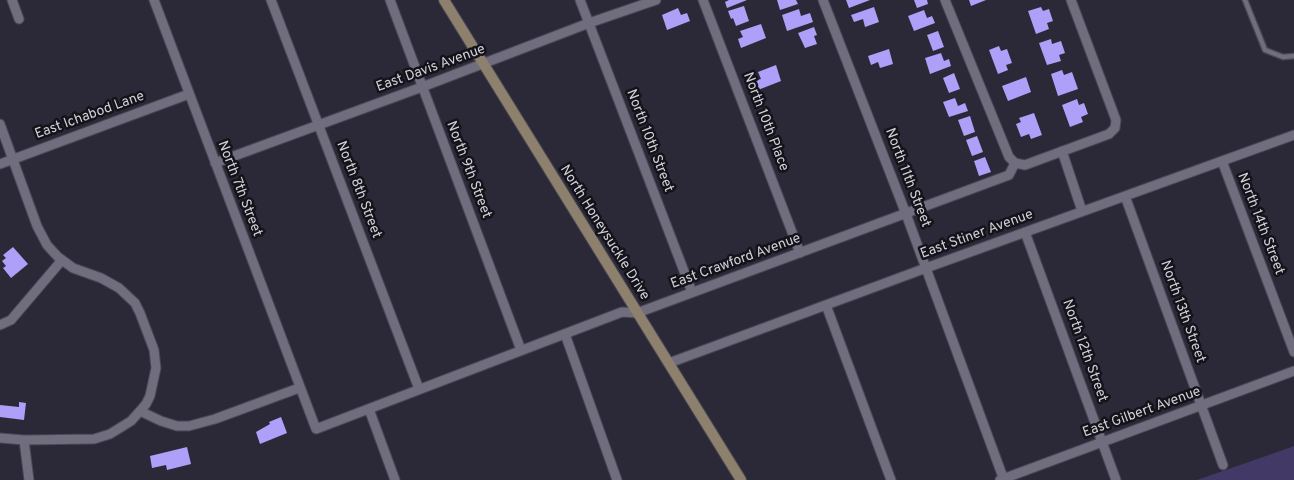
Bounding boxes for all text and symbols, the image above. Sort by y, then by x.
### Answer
street label: East Davis Avenue [374,41,488,97]
street label: North 10th Place [738,70,792,174]
street label: North 10th Street [622,87,676,195]
street label: East Ichabod Lane [33,88,147,144]
street label: North 9th Street [442,119,494,221]
street label: North 11th Street [880,126,934,230]
street label: North 7th Street [213,139,265,239]
street label: North 8th Street [332,139,384,241]
street label: North Honeysuckle Drive [556,162,652,304]
street label: North 14th Street [1233,171,1287,277]
street label: East Stiner Avenue [918,207,1036,263]
street label: East Crawford Avenue [669,231,803,293]
street label: North 13th Street [1156,259,1208,365]
street label: North 12th Street [1058,297,1110,405]
street label: East Gilbert Avenue [1081,384,1203,442]

